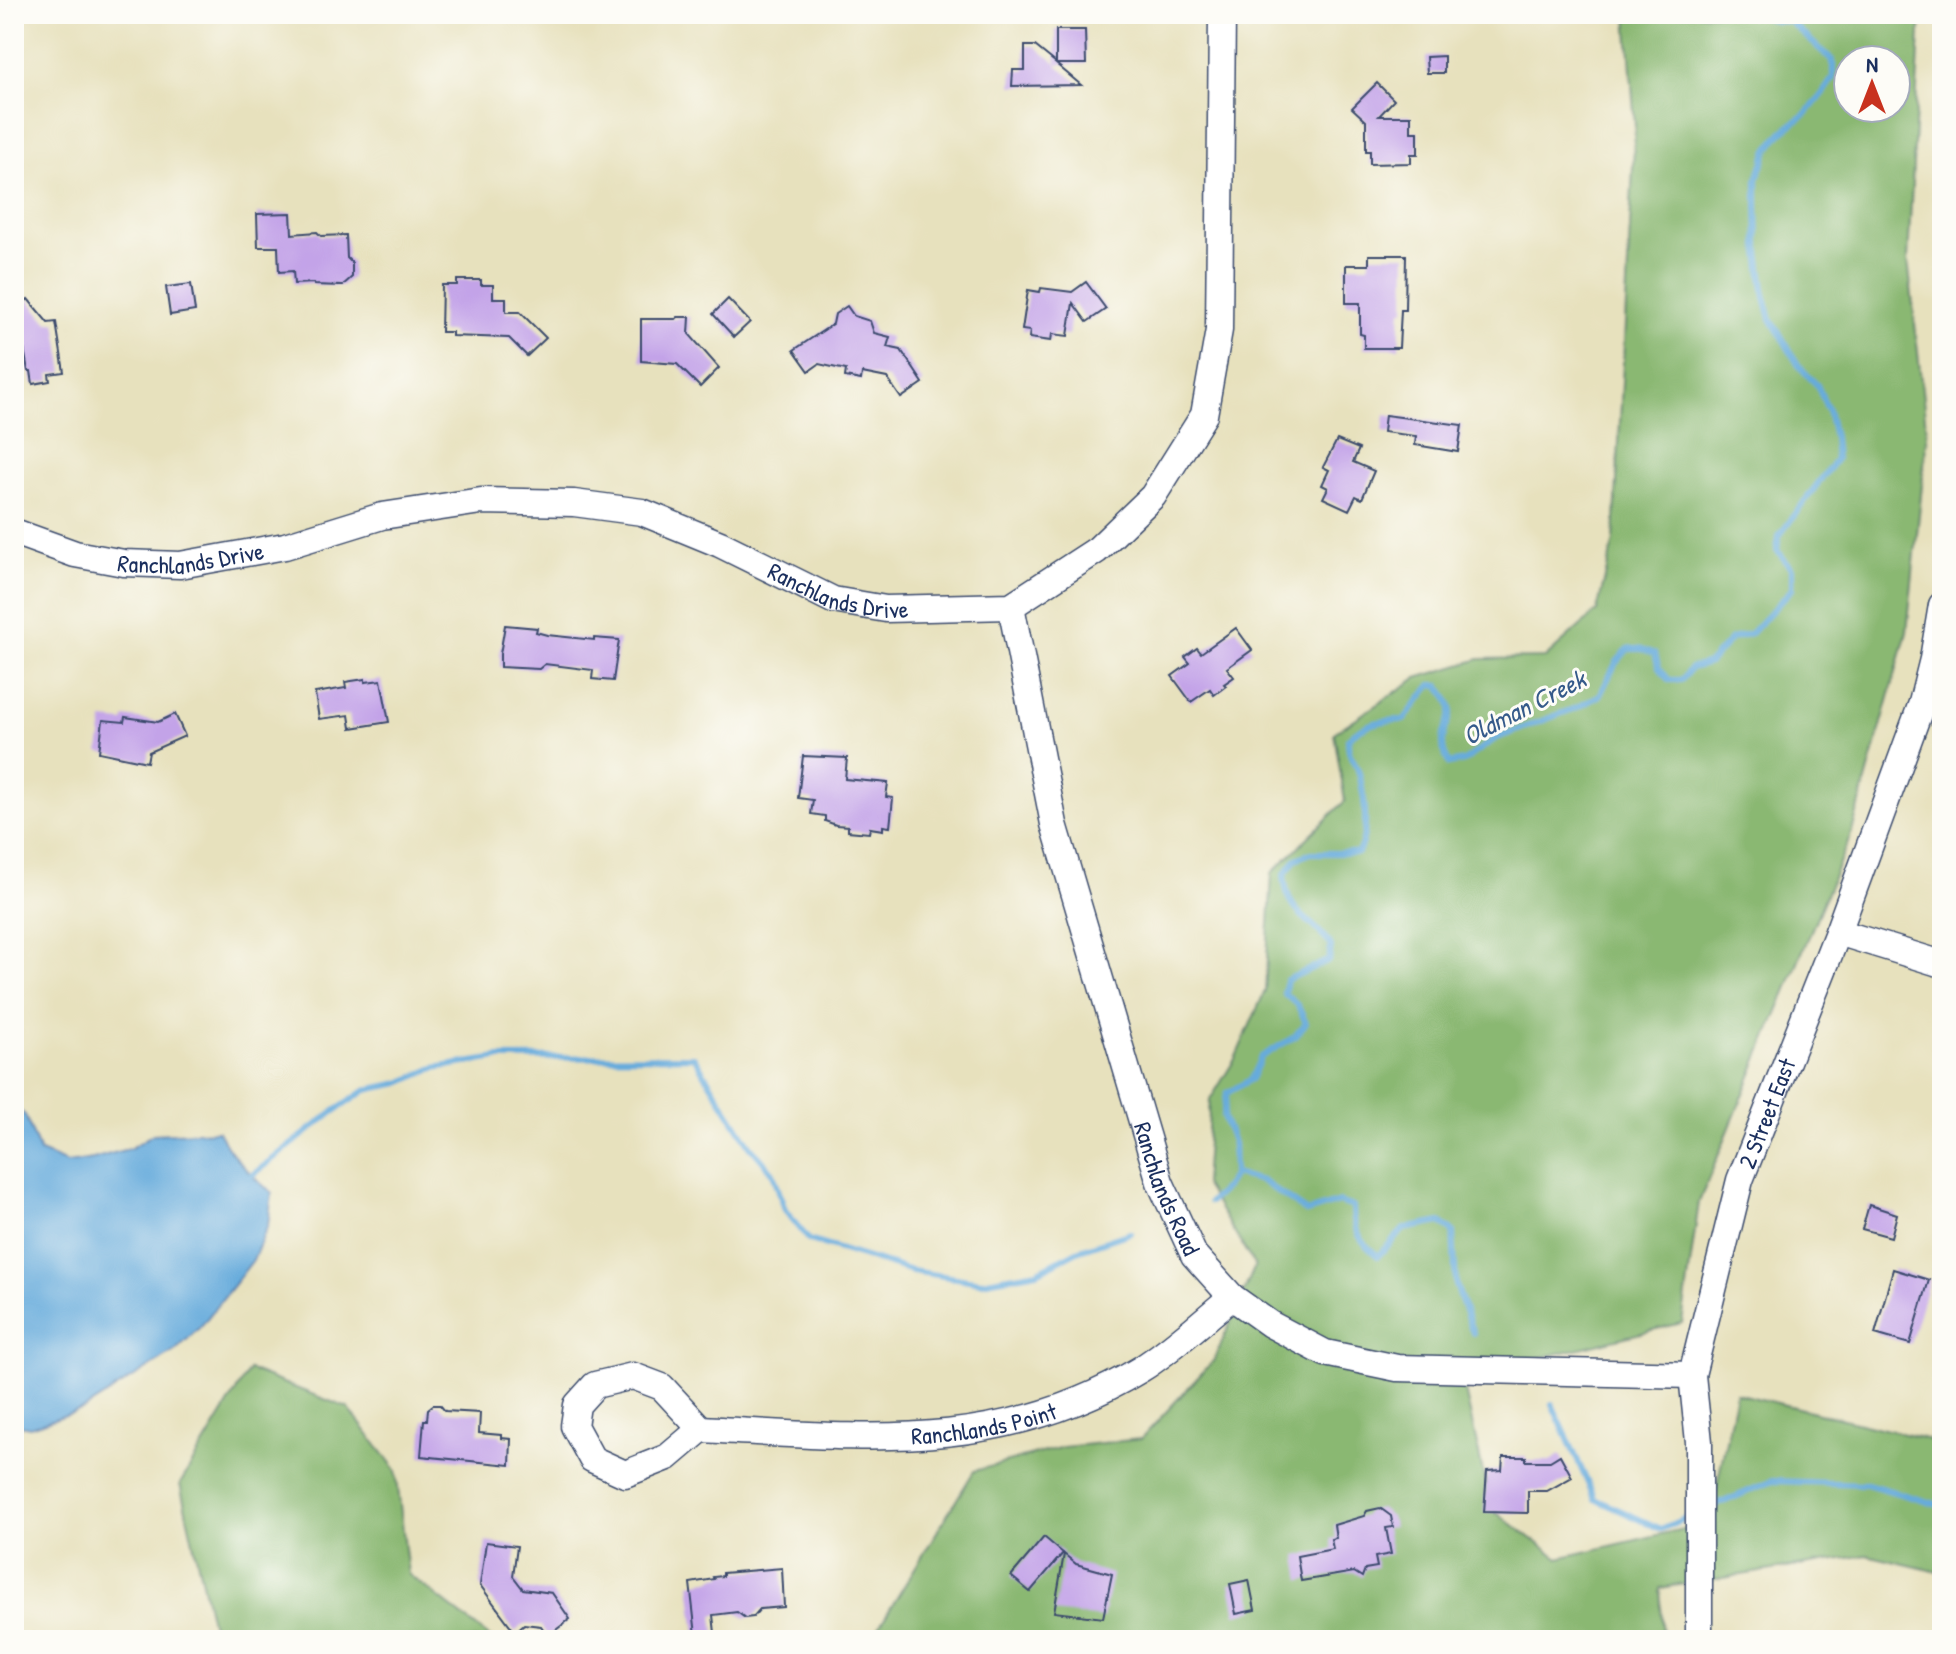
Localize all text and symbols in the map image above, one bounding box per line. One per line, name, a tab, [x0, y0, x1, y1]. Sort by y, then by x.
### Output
north arrow	[1832, 44, 1912, 124]
text: N	[1866, 49, 1878, 79]
street label: Ranchlands Drive	[115, 534, 267, 581]
street label: Ranchlands Drive	[763, 554, 909, 625]
water label: Oldman Creek	[1457, 660, 1593, 753]
street label: 2 Street East	[1730, 1053, 1803, 1173]
street label: Ranchlands Road	[1127, 1118, 1208, 1260]
street label: Ranchlands Point	[910, 1394, 1061, 1452]

